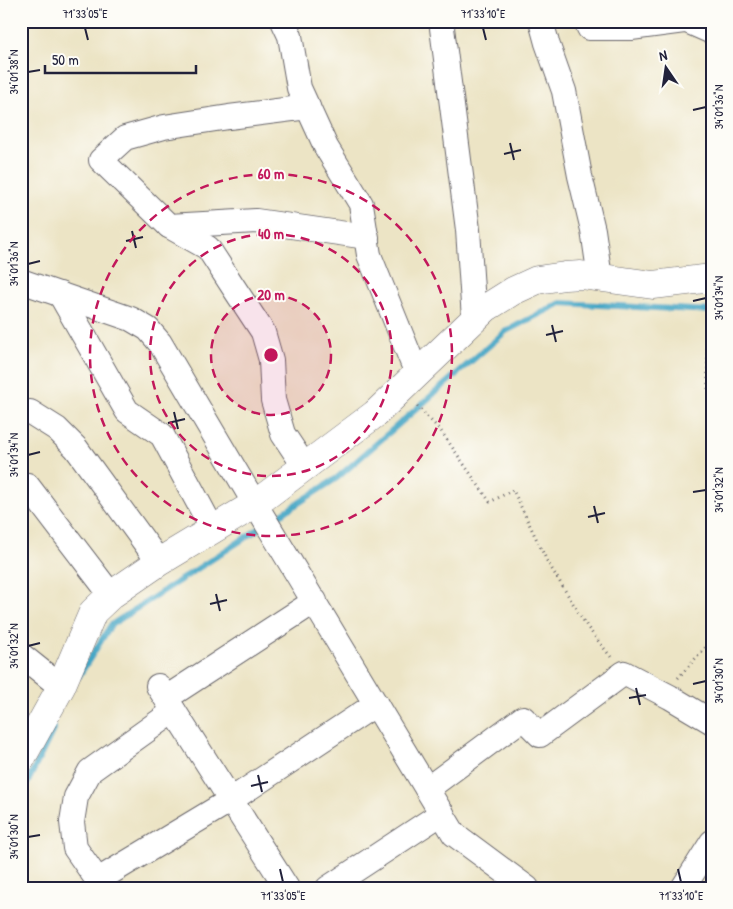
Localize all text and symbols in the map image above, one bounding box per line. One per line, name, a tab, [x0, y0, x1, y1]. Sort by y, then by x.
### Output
text: 71°33'05"E	[62, 5, 108, 22]
text: 71°33'10"E	[461, 5, 506, 22]
scale bar	[45, 42, 196, 74]
north arrow	[640, 42, 690, 92]
text: N	[657, 45, 669, 65]
text: 50 m	[52, 49, 79, 70]
text: 34°01'38"N	[5, 50, 22, 94]
text: 34°01'36"N	[710, 85, 727, 129]
text: 60 m	[258, 163, 284, 184]
text: 40 m	[258, 223, 284, 244]
text: 34°01'36"N	[5, 242, 22, 286]
text: 34°01'34"N	[710, 276, 727, 320]
text: 20 m	[257, 284, 285, 305]
centre of rings	[262, 346, 280, 364]
text: 34°01'34"N	[5, 433, 22, 477]
text: 34°01'32"N	[710, 467, 727, 513]
text: 34°01'32"N	[5, 623, 22, 669]
text: 34°01'30"N	[710, 658, 727, 704]
text: 34°01'30"N	[5, 814, 22, 860]
text: 71°33'05"E	[260, 887, 306, 904]
text: 71°33'10"E	[659, 887, 704, 904]

